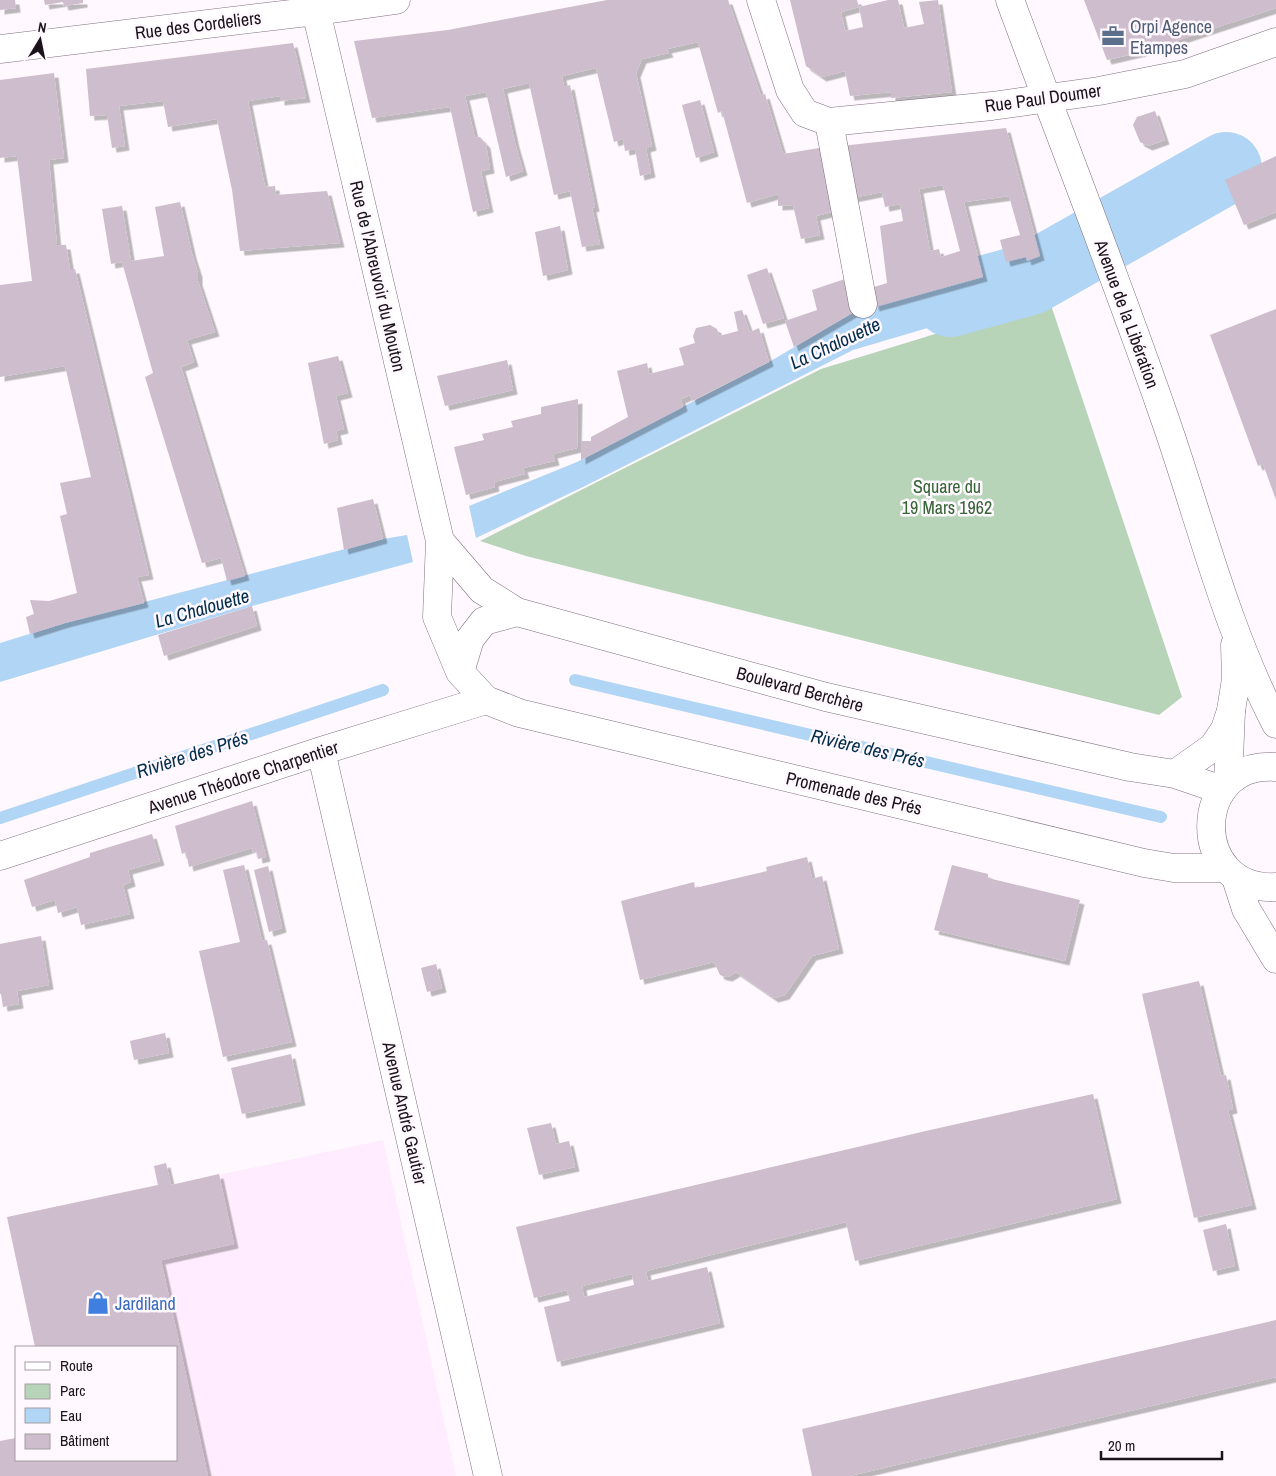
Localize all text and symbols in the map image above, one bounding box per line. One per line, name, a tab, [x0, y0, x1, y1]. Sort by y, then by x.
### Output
street label: Rue des Cordeliers	[133, 5, 263, 45]
place label: Orpi Agence Etampes	[1130, 14, 1212, 60]
north arrow	[15, 15, 65, 65]
text: N	[37, 18, 48, 37]
office icon: Orpi Agence Etampes	[1100, 23, 1126, 49]
street label: Rue Paul Doumer	[983, 77, 1103, 119]
street label: Rue de l'Abreuvoir du Mouton	[344, 178, 412, 374]
street label: Avenue de la Libération	[1088, 235, 1166, 392]
water label: La Chalouette	[786, 311, 884, 375]
park label: Square du 19 Mars 1962	[902, 474, 992, 520]
water label: La Chalouette	[152, 582, 252, 634]
street label: Boulevard Berchère	[734, 660, 866, 718]
water label: Rivière des Prés	[809, 722, 928, 774]
water label: Rivière des Prés	[133, 724, 251, 784]
street label: Avenue Théodore Charpentier	[144, 734, 342, 820]
street label: Promenade des Prés	[784, 765, 924, 821]
street label: Avenue André Gautier	[376, 1038, 434, 1187]
shop icon: Jardiland	[85, 1290, 111, 1316]
place label: Jardiland	[115, 1291, 176, 1316]
legend	[15, 1346, 178, 1461]
text: Route	[60, 1355, 93, 1376]
text: Parc	[60, 1380, 85, 1401]
text: Eau	[60, 1405, 82, 1426]
scale bar	[1101, 1428, 1222, 1460]
text: Bâtiment	[60, 1430, 110, 1451]
text: 20 m	[1108, 1435, 1135, 1456]

